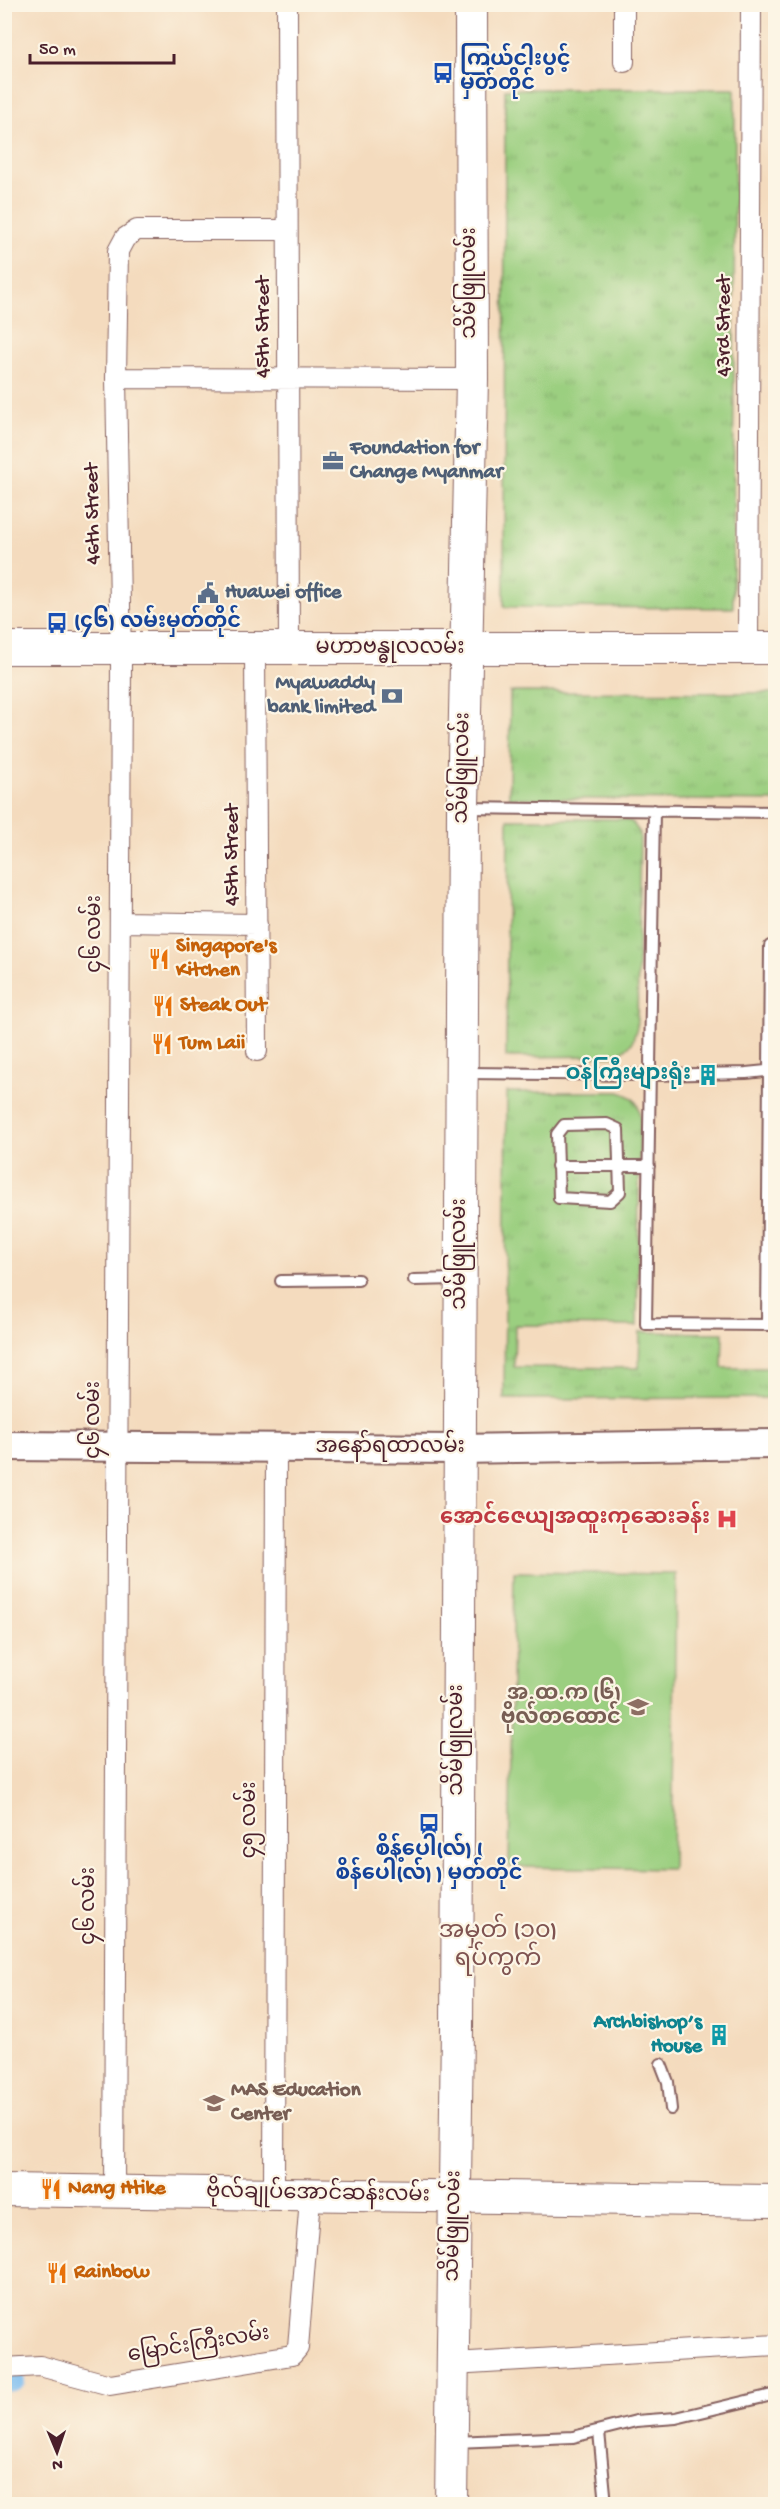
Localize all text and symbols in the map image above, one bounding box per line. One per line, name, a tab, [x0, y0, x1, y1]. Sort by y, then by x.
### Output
scale bar	[30, 27, 174, 65]
text: 50 m	[39, 40, 76, 61]
place label: ကြယ်ငါးပွင့် မှတ်တိုင်	[460, 42, 571, 99]
bus stop icon: ကြယ်ငါးပွင့် မှတ်တိုင်	[431, 61, 455, 85]
street label: သိမ်ဖြူလမ်း	[452, 227, 485, 339]
street label: 43rd Street	[713, 273, 738, 377]
street label: 45th Street	[252, 274, 277, 378]
place label: Foundation for Change Myanmar	[349, 437, 505, 486]
office icon: Foundation for Change Myanmar	[321, 449, 345, 473]
street label: 46th Street	[81, 461, 107, 565]
public building icon: Huawei office	[196, 581, 220, 605]
place label: Huawei office	[225, 581, 343, 606]
place label: (၄၆) လမ်းမှတ်တိုင်	[74, 604, 241, 637]
bus stop icon: (၄၆) လမ်းမှတ်တိုင်	[45, 611, 69, 635]
street label: မဟာဗန္ဓုလလမ်း	[315, 630, 465, 663]
place label: Myawaddy bank limited	[267, 672, 378, 721]
bank icon: Myawaddy bank limited	[380, 684, 404, 708]
street label: သိမ်ဖြူလမ်း	[444, 712, 478, 824]
street label: 45th Street	[221, 802, 246, 906]
street label: ၄၆ လမ်း	[77, 895, 110, 973]
place label: Singapore's Kitchen	[175, 935, 278, 984]
restaurant icon: Singapore's Kitchen	[147, 947, 171, 971]
restaurant icon: Steak Out	[151, 994, 175, 1018]
place label: Steak Out	[180, 994, 269, 1019]
restaurant icon: Tum Laii	[150, 1032, 174, 1056]
place label: Tum Laii	[177, 1032, 245, 1057]
place label: ဝန်ကြီးများရုံး	[566, 1056, 691, 1090]
building icon: ဝန်ကြီးများရုံး	[696, 1063, 720, 1087]
street label: သိမ်ဖြူလမ်း	[442, 1198, 475, 1310]
street label: ၄၆ လမ်း	[76, 1381, 109, 1459]
street label: အနော်ရထာလမ်း	[315, 1429, 465, 1462]
place label: အောင်ဇေယျအထူးကုဆေးခန်း	[440, 1500, 710, 1534]
hospital icon: အောင်ဇေယျအထူးကုဆေးခန်း	[715, 1507, 739, 1531]
place label: အ.ထ.က (၆) ဗိုလ်တထောင်	[501, 1677, 621, 1733]
street label: သိမ်ဖြူလမ်း	[439, 1684, 472, 1796]
school or university icon: အ.ထ.က (၆) ဗိုလ်တထောင်	[626, 1695, 650, 1719]
street label: ၄၅ လမ်း	[232, 1781, 265, 1859]
bus stop icon: စိန့်ပေါ(လ်) ( စိန်ပေါ(လ်) ) မှတ်တိုင်	[417, 1812, 441, 1836]
place label: စိန့်ပေါ(လ်) ( စိန်ပေါ(လ်) ) မှတ်တိုင်	[335, 1832, 523, 1889]
street label: ၄၆ လမ်း	[71, 1867, 104, 1945]
district label: အမှတ် (၁၀) ရပ်ကွက်	[439, 1913, 557, 1976]
place label: Archbishop’s House	[593, 2011, 703, 2060]
building icon: Archbishop’s House	[707, 2023, 731, 2047]
place label: MAS Education Center	[230, 2079, 362, 2128]
school or university icon: MAS Education Center	[202, 2091, 226, 2115]
street label: သိမ်ဖြူလမ်း	[435, 2170, 469, 2282]
street label: ဗိုလ်ချုပ်အောင်ဆန်းလမ်း	[206, 2174, 430, 2211]
restaurant icon: Nang Htike	[39, 2177, 63, 2201]
place label: Nang Htike	[68, 2177, 167, 2202]
restaurant icon: Rainbow	[45, 2261, 69, 2285]
place label: Rainbow	[73, 2261, 150, 2286]
street label: မြောင်းကြီးလမ်း	[125, 2316, 272, 2371]
north arrow	[27, 2422, 87, 2482]
text: N	[51, 2454, 63, 2473]

